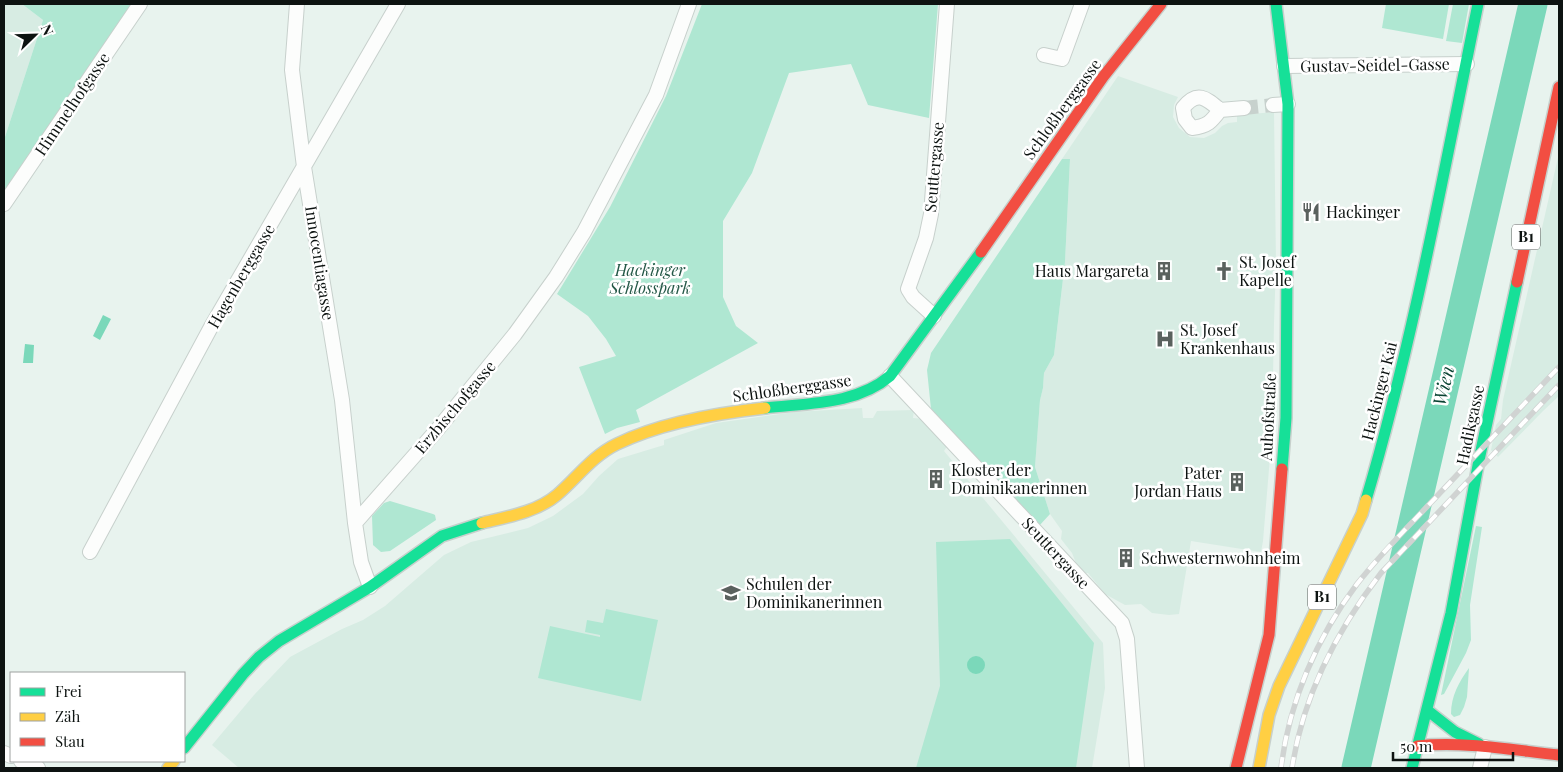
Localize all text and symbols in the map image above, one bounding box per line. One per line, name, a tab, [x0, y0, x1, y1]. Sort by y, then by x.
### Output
north arrow	[10, 10, 60, 60]
text: N	[37, 21, 58, 38]
street label: Himmelhofgasse	[29, 48, 114, 159]
street label: Gustav-Seidel-Gasse	[1300, 53, 1450, 76]
street label: Schloßberggasse	[1018, 54, 1105, 163]
street label: Seuttergasse	[919, 121, 948, 213]
restaurant icon: Hackinger	[1300, 201, 1322, 223]
place label: Hackinger	[1326, 201, 1400, 222]
street label: Innocentiagasse	[301, 204, 340, 322]
street label: Hagenberggasse	[202, 220, 279, 332]
road number: B1	[1512, 224, 1540, 250]
place label: St. Josef Kapelle	[1239, 251, 1297, 290]
park label: Hackinger Schlosspark	[608, 259, 691, 298]
place label: Haus Margareta	[1035, 260, 1149, 281]
building icon: Haus Margareta	[1153, 260, 1175, 282]
church icon: St. Josef Kapelle	[1213, 260, 1235, 282]
place label: St. Josef Krankenhaus	[1180, 319, 1275, 358]
hospital icon: St. Josef Krankenhaus	[1154, 328, 1176, 350]
street label: Hackinger Kai	[1356, 339, 1401, 442]
street label: Erzbischofgasse	[410, 356, 500, 458]
water label: Wien	[1427, 364, 1459, 408]
street label: Schloßberggasse	[731, 369, 853, 406]
street label: Auhofstraße	[1255, 373, 1280, 462]
street label: Hadikgasse	[1451, 383, 1488, 467]
place label: Kloster der Dominikanerinnen	[951, 459, 1088, 498]
place label: Pater Jordan Haus	[1133, 462, 1222, 501]
building icon: Kloster der Dominikanerinnen	[925, 468, 947, 490]
building icon: Pater Jordan Haus	[1226, 471, 1248, 493]
street label: Seuttergasse	[1018, 512, 1095, 593]
building icon: Schwesternwohnheim	[1115, 547, 1137, 569]
place label: Schwesternwohnheim	[1141, 547, 1301, 568]
place label: Schulen der Dominikanerinnen	[746, 573, 883, 612]
school or university icon: Schulen der Dominikanerinnen	[720, 582, 742, 604]
road number: B1	[1308, 584, 1336, 610]
legend	[10, 672, 185, 762]
text: Frei	[55, 681, 83, 701]
text: Zäh	[55, 706, 80, 726]
scale bar	[1393, 730, 1513, 762]
text: Stau	[55, 731, 85, 751]
text: 50 m	[1400, 736, 1433, 756]

